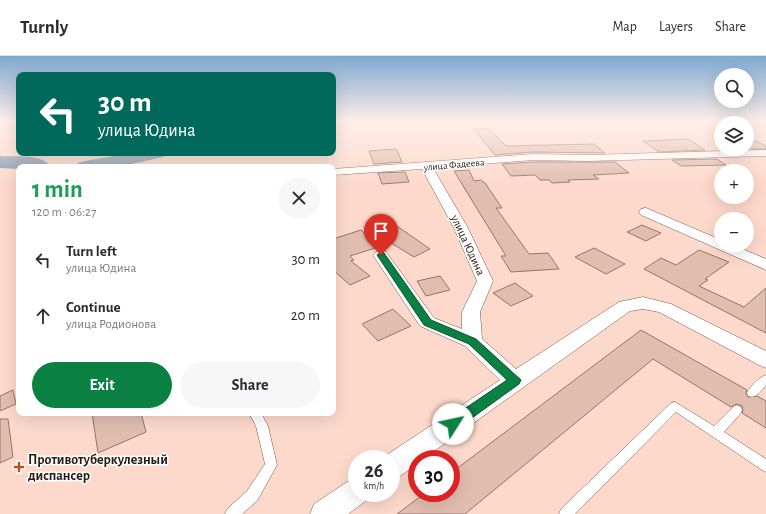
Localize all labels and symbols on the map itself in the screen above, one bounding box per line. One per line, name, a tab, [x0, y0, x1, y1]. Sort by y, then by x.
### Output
street label: улица Фадеева	[422, 157, 485, 173]
street label: улица Юдина	[447, 212, 487, 278]
pin	[364, 214, 398, 255]
position arrow	[432, 403, 474, 445]
speed limit sign: 30	[408, 450, 460, 502]
place label: Противотуберкулезный диспансер	[28, 453, 168, 483]
marker: Противотуберкулезный диспансер	[13, 461, 25, 473]

